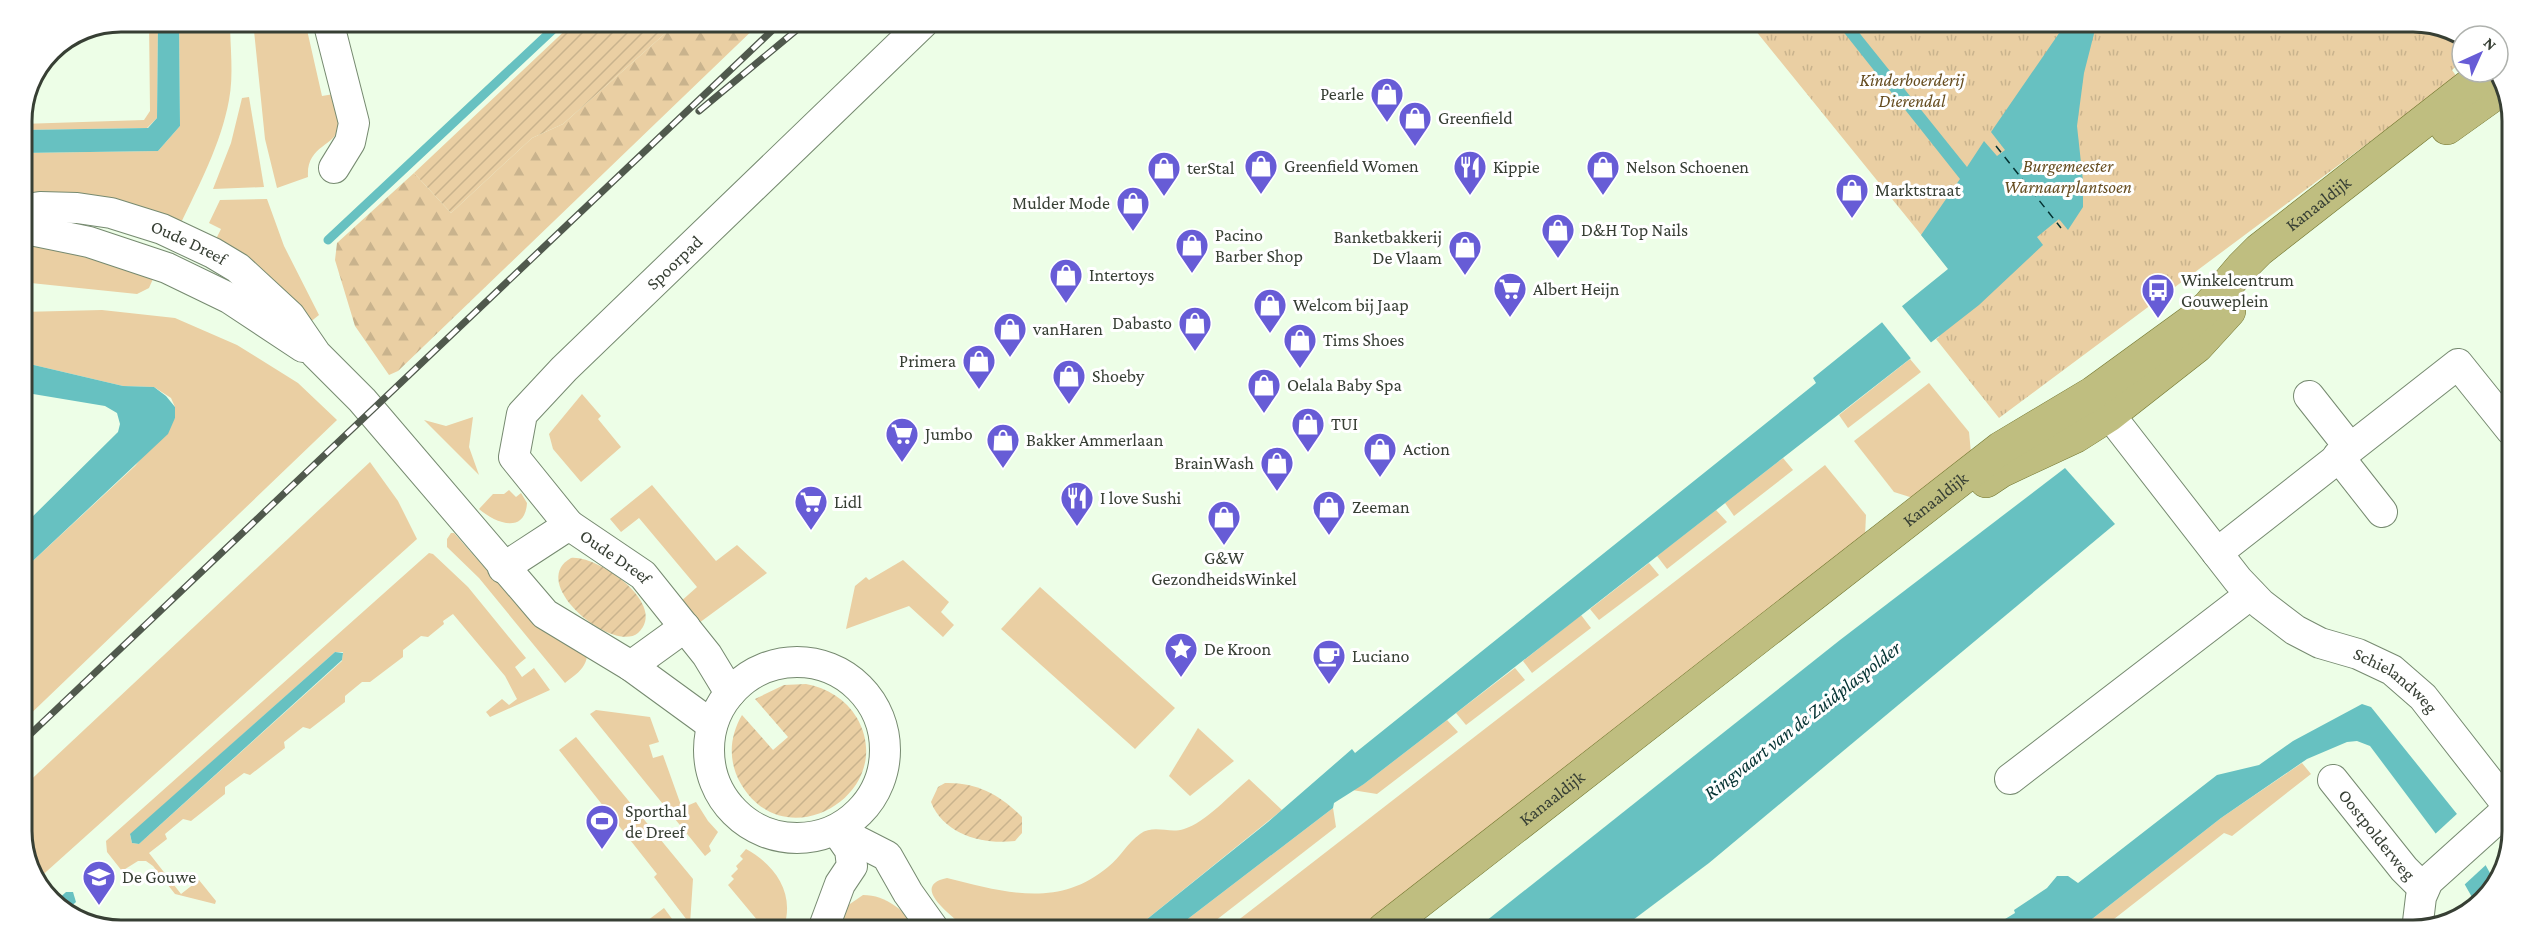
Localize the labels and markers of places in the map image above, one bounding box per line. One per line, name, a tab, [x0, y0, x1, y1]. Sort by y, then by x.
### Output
shop icon: Pearle	[1369, 76, 1405, 123]
place label: Pearle	[1320, 84, 1364, 104]
shop icon: Greenfield	[1397, 100, 1433, 147]
place label: Greenfield	[1438, 108, 1513, 128]
shop icon: Greenfield Women	[1243, 148, 1279, 195]
restaurant icon: Kippie	[1452, 149, 1488, 196]
shop icon: Nelson Schoenen	[1585, 149, 1621, 196]
shop icon: terStal	[1146, 150, 1182, 197]
place label: Greenfield Women	[1284, 156, 1419, 176]
place label: Kippie	[1493, 157, 1540, 177]
place label: Nelson Schoenen	[1626, 157, 1749, 177]
place label: terStal	[1187, 158, 1235, 178]
shop icon: Marktstraat	[1834, 172, 1870, 219]
place label: Marktstraat	[1875, 180, 1962, 200]
shop icon: Mulder Mode	[1115, 185, 1151, 232]
place label: Mulder Mode	[1012, 193, 1110, 213]
shop icon: D&H Top Nails	[1540, 212, 1576, 259]
place label: D&H Top Nails	[1581, 220, 1688, 240]
place label: Pacino Barber Shop	[1215, 225, 1303, 266]
shop icon: Pacino Barber Shop	[1174, 227, 1210, 274]
place label: Banketbakkerij De Vlaam	[1334, 227, 1443, 268]
shop icon: Banketbakkerij De Vlaam	[1447, 229, 1483, 276]
shop icon: Intertoys	[1048, 257, 1084, 304]
place label: Intertoys	[1089, 265, 1154, 285]
place label: Winkelcentrum Gouweplein	[2181, 270, 2295, 311]
supermarket icon: Albert Heijn	[1492, 271, 1528, 318]
bus stop icon: Winkelcentrum Gouweplein	[2140, 272, 2176, 319]
place label: Albert Heijn	[1533, 279, 1620, 300]
shop icon: Welcom bij Jaap	[1252, 287, 1288, 334]
place label: Welcom bij Jaap	[1293, 295, 1409, 316]
shop icon: Dabasto	[1177, 305, 1213, 352]
shop icon: vanHaren	[992, 311, 1028, 358]
place label: Dabasto	[1112, 313, 1172, 333]
place label: vanHaren	[1032, 319, 1103, 339]
shop icon: Tims Shoes	[1282, 322, 1318, 369]
place label: Tims Shoes	[1323, 330, 1404, 350]
shop icon: Primera	[961, 343, 997, 390]
place label: Primera	[899, 351, 956, 371]
shop icon: Shoeby	[1051, 358, 1087, 405]
place label: Shoeby	[1092, 366, 1145, 386]
shop icon: Oelala Baby Spa	[1246, 367, 1282, 414]
place label: Oelala Baby Spa	[1287, 375, 1402, 395]
shop icon: TUI	[1290, 406, 1326, 453]
place label: TUI	[1331, 414, 1358, 434]
supermarket icon: Jumbo	[884, 416, 920, 463]
shop icon: Bakker Ammerlaan	[985, 422, 1021, 469]
place label: Jumbo	[923, 424, 973, 444]
place label: Bakker Ammerlaan	[1026, 430, 1164, 450]
shop icon: Action	[1362, 431, 1398, 478]
place label: Action	[1403, 439, 1450, 459]
shop icon: BrainWash	[1259, 445, 1295, 492]
place label: BrainWash	[1175, 453, 1254, 473]
restaurant icon: I love Sushi	[1059, 480, 1095, 527]
supermarket icon: Lidl	[793, 484, 829, 531]
place label: I love Sushi	[1100, 488, 1182, 508]
shop icon: Zeeman	[1311, 489, 1347, 536]
place label: Lidl	[834, 492, 862, 512]
place label: Zeeman	[1352, 497, 1410, 517]
shop icon: G&W GezondheidsWinkel	[1206, 499, 1242, 546]
place label: G&W GezondheidsWinkel	[1151, 548, 1297, 589]
place icon: De Kroon	[1163, 631, 1199, 678]
cafe icon: Luciano	[1311, 638, 1347, 685]
place label: De Kroon	[1204, 639, 1271, 659]
place label: Luciano	[1352, 646, 1410, 666]
place label: Sporthal de Dreef	[625, 801, 687, 842]
sports icon: Sporthal de Dreef	[584, 803, 620, 850]
school or university icon: De Gouwe	[81, 859, 117, 906]
place label: De Gouwe	[122, 867, 196, 887]

